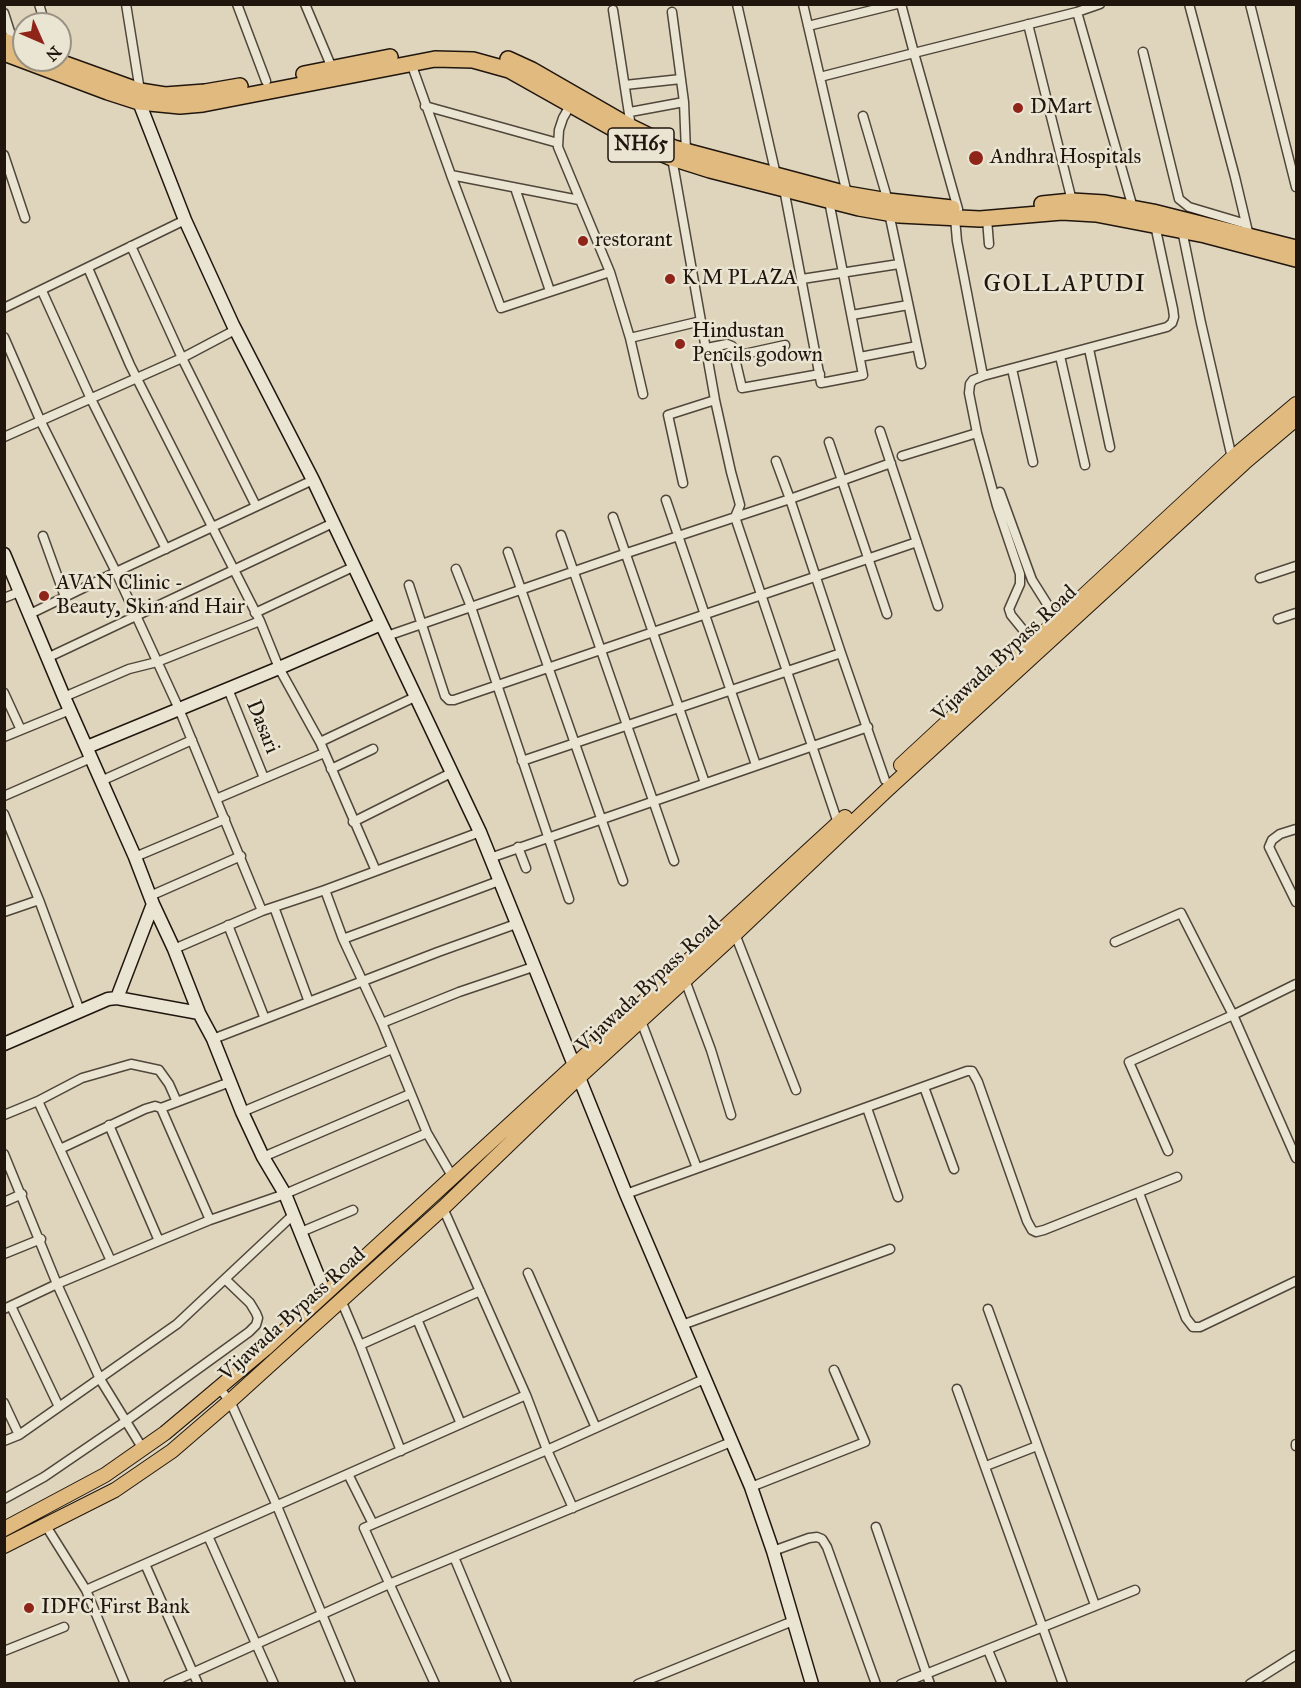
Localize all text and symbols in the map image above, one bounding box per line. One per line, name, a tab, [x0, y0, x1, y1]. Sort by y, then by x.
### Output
north arrow	[12, 12, 72, 72]
text: N	[42, 42, 65, 65]
place label: DMart	[1030, 95, 1092, 121]
marker: DMart	[1011, 101, 1025, 115]
road number: NH65	[608, 128, 674, 162]
place label: Andhra Hospitals	[990, 145, 1141, 171]
marker: Andhra Hospitals	[967, 149, 985, 167]
place label: restorant	[595, 228, 673, 254]
marker: restorant	[576, 234, 590, 248]
place label: K M PLAZA	[682, 266, 797, 292]
district label: GOLLAPUDI	[984, 271, 1146, 299]
marker: K M PLAZA	[663, 272, 677, 286]
place label: Hindustan Pencils godown	[692, 319, 823, 369]
marker: Hindustan Pencils godown	[673, 337, 687, 351]
place label: AVAN Clinic - Beauty, Skin and Hair	[56, 571, 245, 621]
street label: Vijawada Bypass Road	[928, 581, 1082, 727]
marker: AVAN Clinic - Beauty, Skin and Hair	[37, 589, 51, 603]
street label: Dasari	[240, 696, 284, 758]
street label: Vijawada Bypass Road	[572, 912, 726, 1058]
street label: Vijawada Bypass Road	[215, 1243, 371, 1387]
place label: IDFC First Bank	[41, 1595, 190, 1621]
marker: IDFC First Bank	[22, 1601, 36, 1615]

